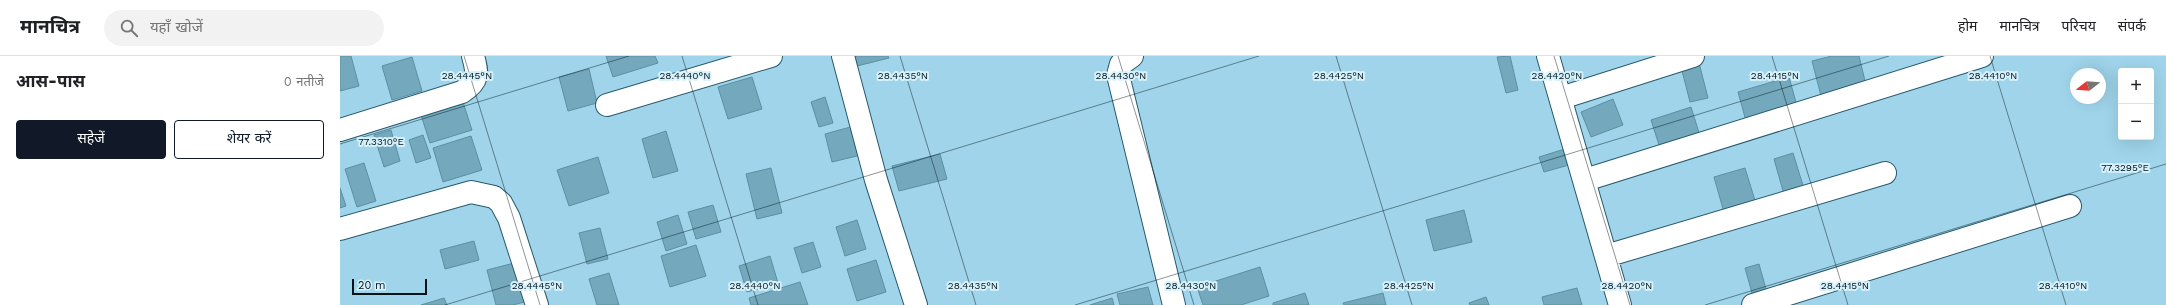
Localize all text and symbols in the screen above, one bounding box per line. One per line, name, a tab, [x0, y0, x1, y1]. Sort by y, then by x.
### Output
search box	[104, 10, 384, 46]
text: मानचित्र	[20, 15, 80, 38]
icon: search	[118, 17, 140, 39]
text: यहाँ खोजें	[150, 18, 203, 36]
text: होम	[1958, 18, 1977, 34]
text: मानचित्र	[1999, 18, 2040, 34]
text: परिचय	[2062, 18, 2096, 34]
text: संपर्क	[2118, 18, 2146, 34]
north arrow	[2070, 68, 2106, 104]
map controls	[2118, 68, 2154, 140]
button: +	[2118, 68, 2154, 104]
text: 28.4445°N	[442, 70, 492, 81]
text: 28.4440°N	[659, 70, 711, 81]
text: 28.4435°N	[878, 70, 928, 81]
text: 28.4430°N	[1096, 70, 1146, 81]
text: 28.4425°N	[1314, 70, 1364, 81]
text: 28.4420°N	[1532, 70, 1582, 81]
text: 28.4415°N	[1751, 70, 1799, 81]
text: 28.4410°N	[1969, 70, 2017, 81]
text: आस-पास	[16, 71, 85, 91]
text: 0 नतीजे	[284, 74, 324, 89]
button: −	[2118, 104, 2154, 140]
button: सहेजें	[16, 120, 166, 159]
button: शेयर करें	[174, 120, 324, 159]
text: 77.3310°E	[358, 136, 404, 147]
text: 77.3295°E	[2101, 162, 2149, 173]
scale bar	[352, 277, 427, 296]
text: 20 m	[358, 279, 386, 292]
text: 28.4445°N	[512, 280, 562, 291]
text: 28.4440°N	[729, 280, 781, 291]
text: 28.4435°N	[948, 280, 998, 291]
text: 28.4430°N	[1166, 280, 1216, 291]
text: 28.4425°N	[1384, 280, 1434, 291]
text: 28.4420°N	[1602, 280, 1652, 291]
text: 28.4415°N	[1821, 280, 1869, 291]
text: 28.4410°N	[2039, 280, 2087, 291]

